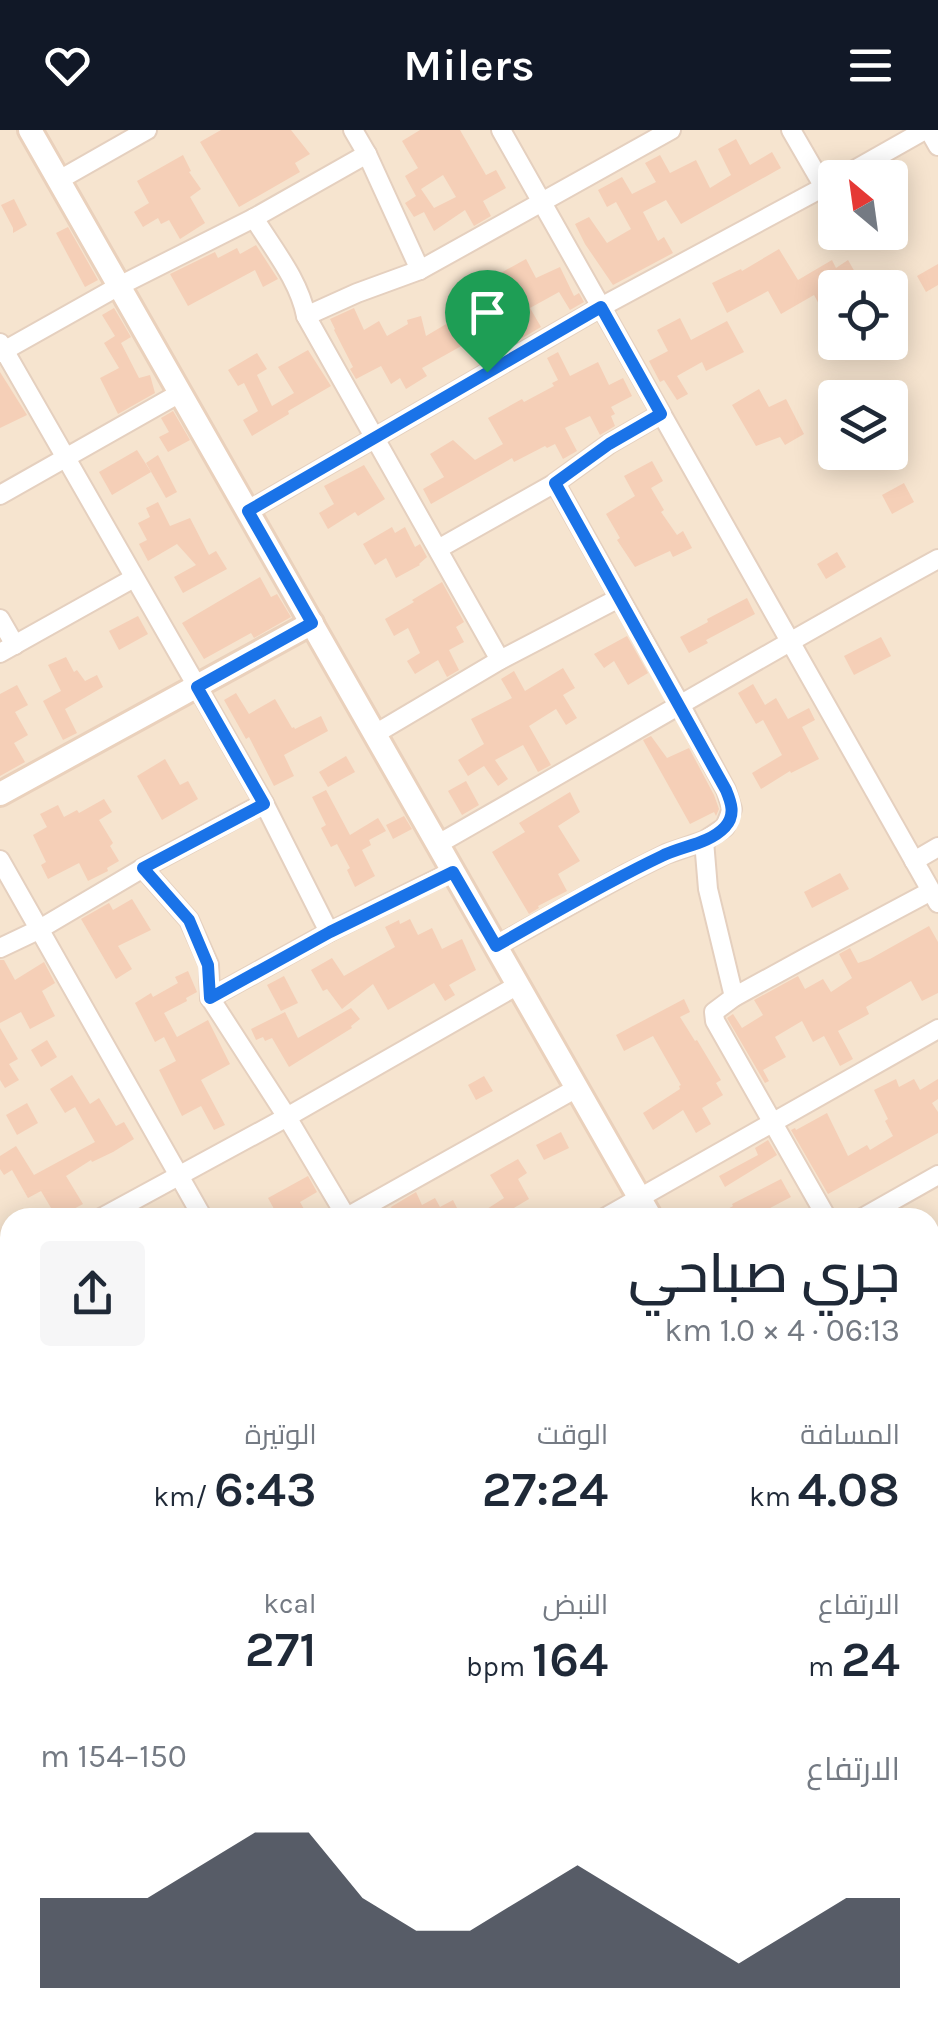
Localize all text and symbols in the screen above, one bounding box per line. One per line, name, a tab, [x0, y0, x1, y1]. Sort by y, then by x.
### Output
icon: heart	[40, 38, 95, 93]
icon: menu	[843, 38, 898, 93]
text: Milers	[403, 39, 535, 91]
north arrow	[818, 160, 908, 250]
map controls	[818, 160, 908, 470]
pin	[445, 270, 530, 373]
button: locate	[818, 270, 908, 360]
icon: arrive	[460, 285, 515, 340]
button: layers	[818, 380, 908, 470]
button: share	[40, 1241, 145, 1346]
text: جري صباحي	[628, 1242, 900, 1306]
text: 06:13 · 4 × 1.0 km	[664, 1312, 900, 1349]
text: الوتيرة	[245, 1418, 317, 1451]
text: الوقت	[537, 1418, 608, 1451]
text: المسافة	[800, 1418, 900, 1451]
text: 6:43	[214, 1460, 317, 1519]
text: 27:24	[482, 1460, 608, 1519]
text: 4.08	[798, 1460, 900, 1519]
text: /km	[153, 1480, 214, 1513]
text: km	[749, 1480, 798, 1513]
text: kcal	[263, 1587, 317, 1620]
text: النبض	[542, 1588, 608, 1621]
text: الارتفاع	[818, 1588, 900, 1621]
text: 271	[245, 1620, 317, 1679]
text: 164	[532, 1630, 608, 1689]
text: 24	[841, 1630, 900, 1689]
text: bpm	[466, 1650, 532, 1683]
text: m	[808, 1650, 841, 1683]
text: 150–154 m	[40, 1738, 187, 1775]
text: الارتفاع	[806, 1751, 900, 1788]

